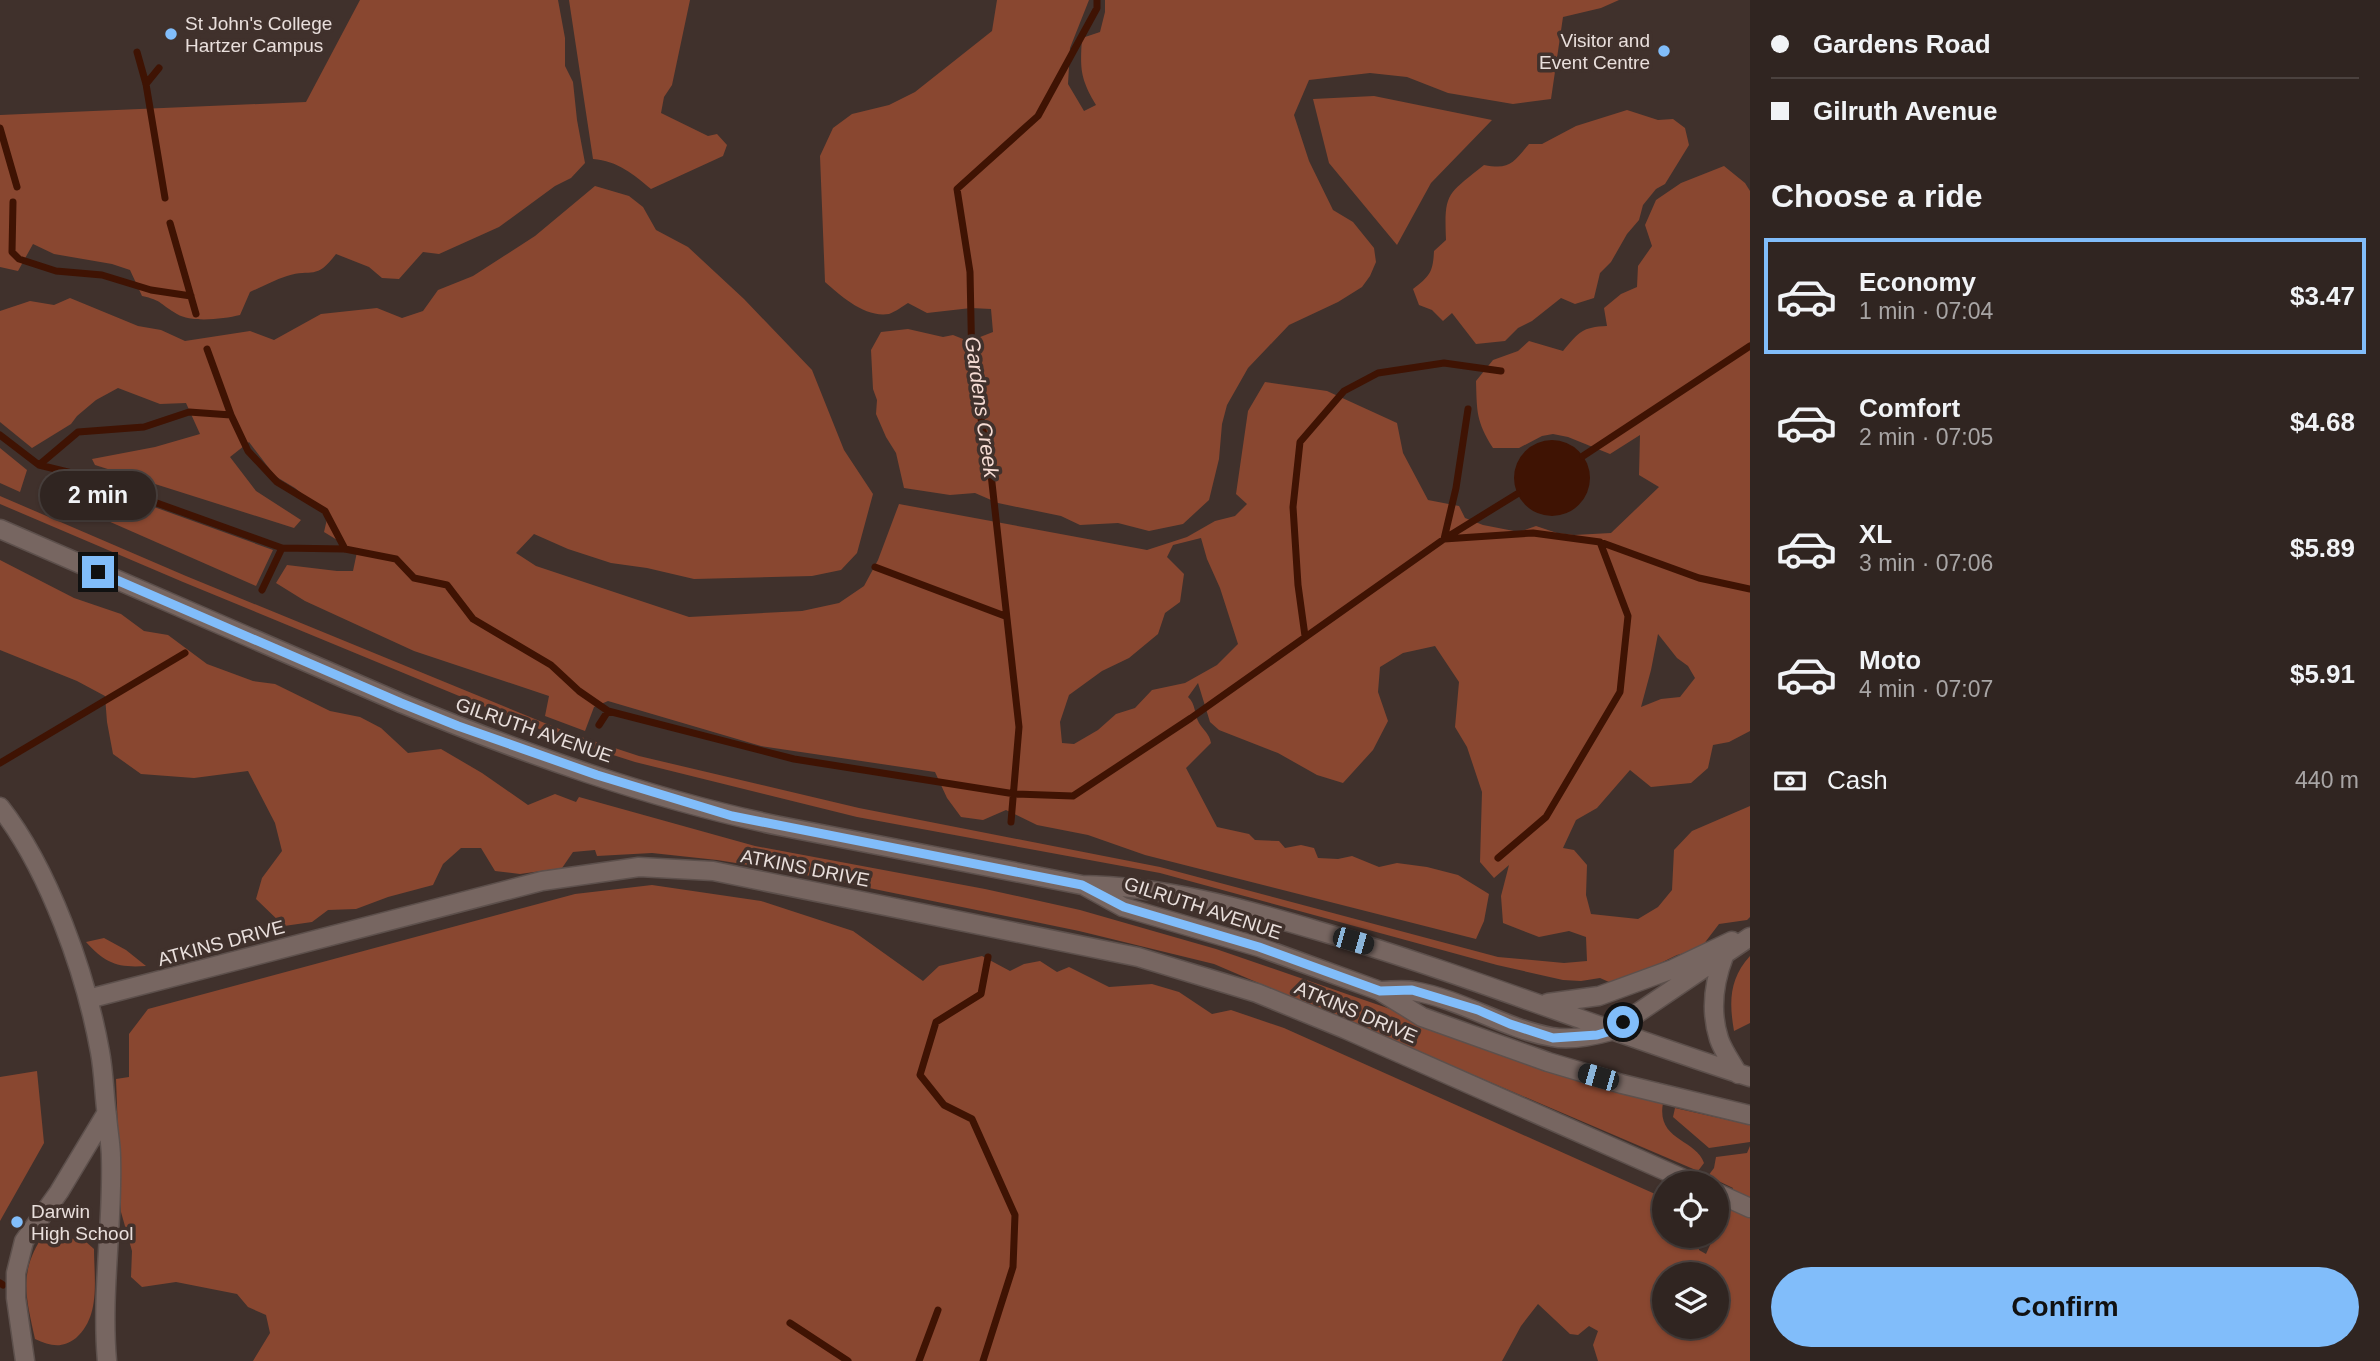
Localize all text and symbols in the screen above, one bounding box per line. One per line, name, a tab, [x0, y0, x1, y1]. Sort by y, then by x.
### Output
place label: St John's College Hartzer Campus	[185, 13, 332, 56]
marker: St John's College Hartzer Campus	[163, 26, 179, 42]
text: Gardens Road	[1813, 29, 1991, 59]
place label: Visitor and Event Centre	[1539, 30, 1650, 73]
marker: Visitor and Event Centre	[1656, 43, 1672, 59]
text: Gilruth Avenue	[1813, 96, 1997, 126]
text: Choose a ride	[1771, 178, 1983, 214]
icon: car	[1775, 265, 1838, 328]
text: Economy	[1859, 267, 1976, 297]
text: $3.47	[2290, 281, 2355, 311]
text: 1 min · 07:04	[1859, 298, 1993, 324]
water label: Gardens Creek	[961, 335, 1004, 481]
icon: car	[1775, 391, 1838, 454]
text: Comfort	[1859, 393, 1960, 423]
text: $4.68	[2290, 407, 2355, 437]
text: 2 min · 07:05	[1859, 424, 1993, 450]
callout: 2 min	[40, 470, 156, 520]
text: 2 min	[68, 482, 128, 508]
icon: car	[1775, 517, 1838, 580]
text: XL	[1859, 519, 1892, 549]
text: $5.89	[2290, 533, 2355, 563]
text: 3 min · 07:06	[1859, 550, 1993, 576]
route end	[82, 556, 114, 588]
icon: car	[1775, 643, 1838, 706]
text: Moto	[1859, 645, 1921, 675]
text: $5.91	[2290, 659, 2355, 689]
text: 4 min · 07:07	[1859, 676, 1993, 702]
street label: GILRUTH AVENUE	[453, 693, 615, 767]
icon: cash	[1771, 762, 1809, 800]
text: Cash	[1827, 765, 1888, 795]
text: 440 m	[2295, 767, 2359, 793]
street label: ATKINS DRIVE	[739, 845, 871, 891]
street label: GILRUTH AVENUE	[1122, 873, 1284, 943]
street label: ATKINS DRIVE	[155, 916, 287, 970]
car	[1330, 925, 1377, 957]
street label: ATKINS DRIVE	[1292, 977, 1420, 1047]
route start	[1607, 1006, 1639, 1038]
car	[1575, 1061, 1622, 1093]
map controls	[1652, 1171, 1729, 1339]
button: locate	[1652, 1171, 1729, 1248]
place label: Darwin High School	[31, 1201, 133, 1244]
marker: Darwin High School	[9, 1214, 25, 1230]
button: layers	[1652, 1262, 1729, 1339]
button: Confirm	[1771, 1267, 2359, 1347]

